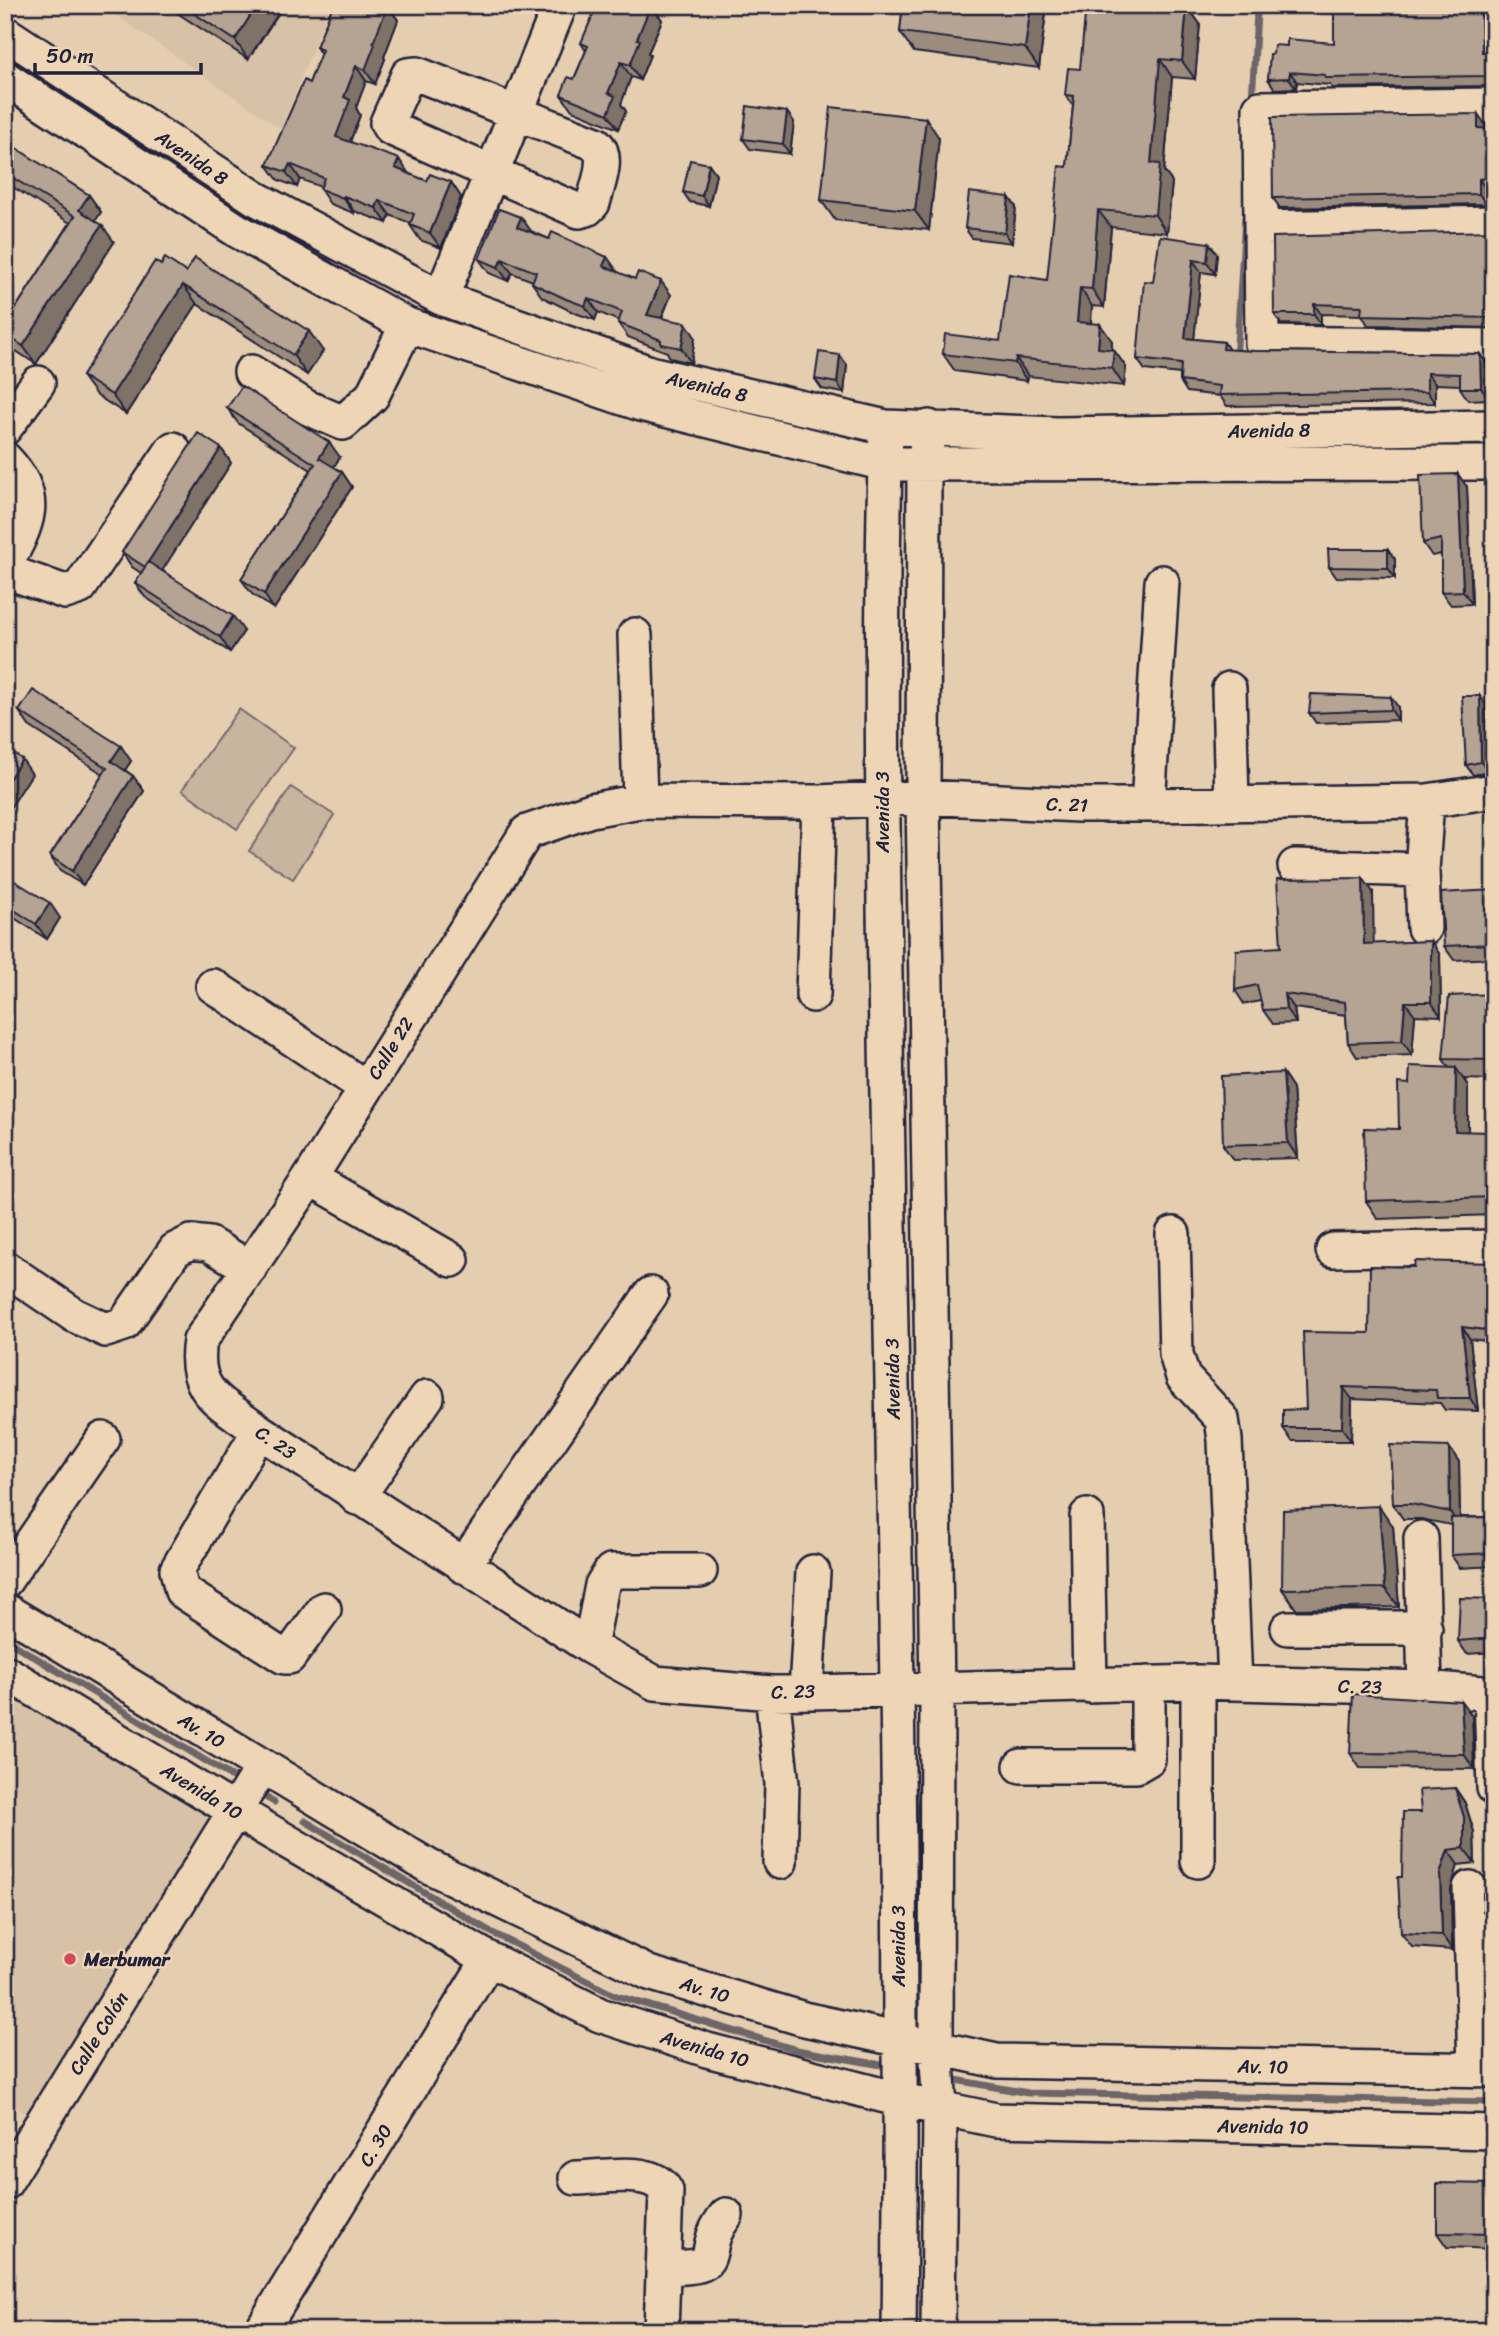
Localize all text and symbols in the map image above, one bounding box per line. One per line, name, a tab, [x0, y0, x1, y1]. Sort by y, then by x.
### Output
scale bar	[35, 32, 201, 76]
text: 50 m	[46, 37, 94, 75]
street label: Avenida 8	[147, 120, 236, 194]
street label: Avenida 8	[662, 361, 751, 412]
street label: Avenida 8	[1226, 413, 1311, 448]
street label: Avenida 3	[866, 771, 899, 854]
street label: C. 21	[1046, 787, 1088, 822]
street label: Calle 22	[358, 1010, 423, 1086]
street label: Avenida 3	[875, 1337, 910, 1421]
street label: C. 23	[248, 1416, 304, 1469]
street label: C. 23	[1337, 1669, 1383, 1704]
street label: C. 23	[771, 1675, 816, 1708]
street label: Av. 10	[171, 1703, 232, 1758]
street label: Avenida 10	[153, 1753, 249, 1829]
street label: Avenida 3	[882, 1905, 915, 1988]
place label: Merbumar	[83, 1943, 172, 1976]
marker: Merbumar	[62, 1951, 78, 1967]
street label: Av. 10	[675, 1966, 734, 2013]
street label: Calle Colón	[60, 1985, 137, 2082]
street label: Avenida 10	[656, 2020, 753, 2077]
street label: Av. 10	[1236, 2050, 1289, 2083]
street label: Avenida 10	[1216, 2109, 1309, 2144]
street label: C. 30	[350, 2117, 401, 2173]

